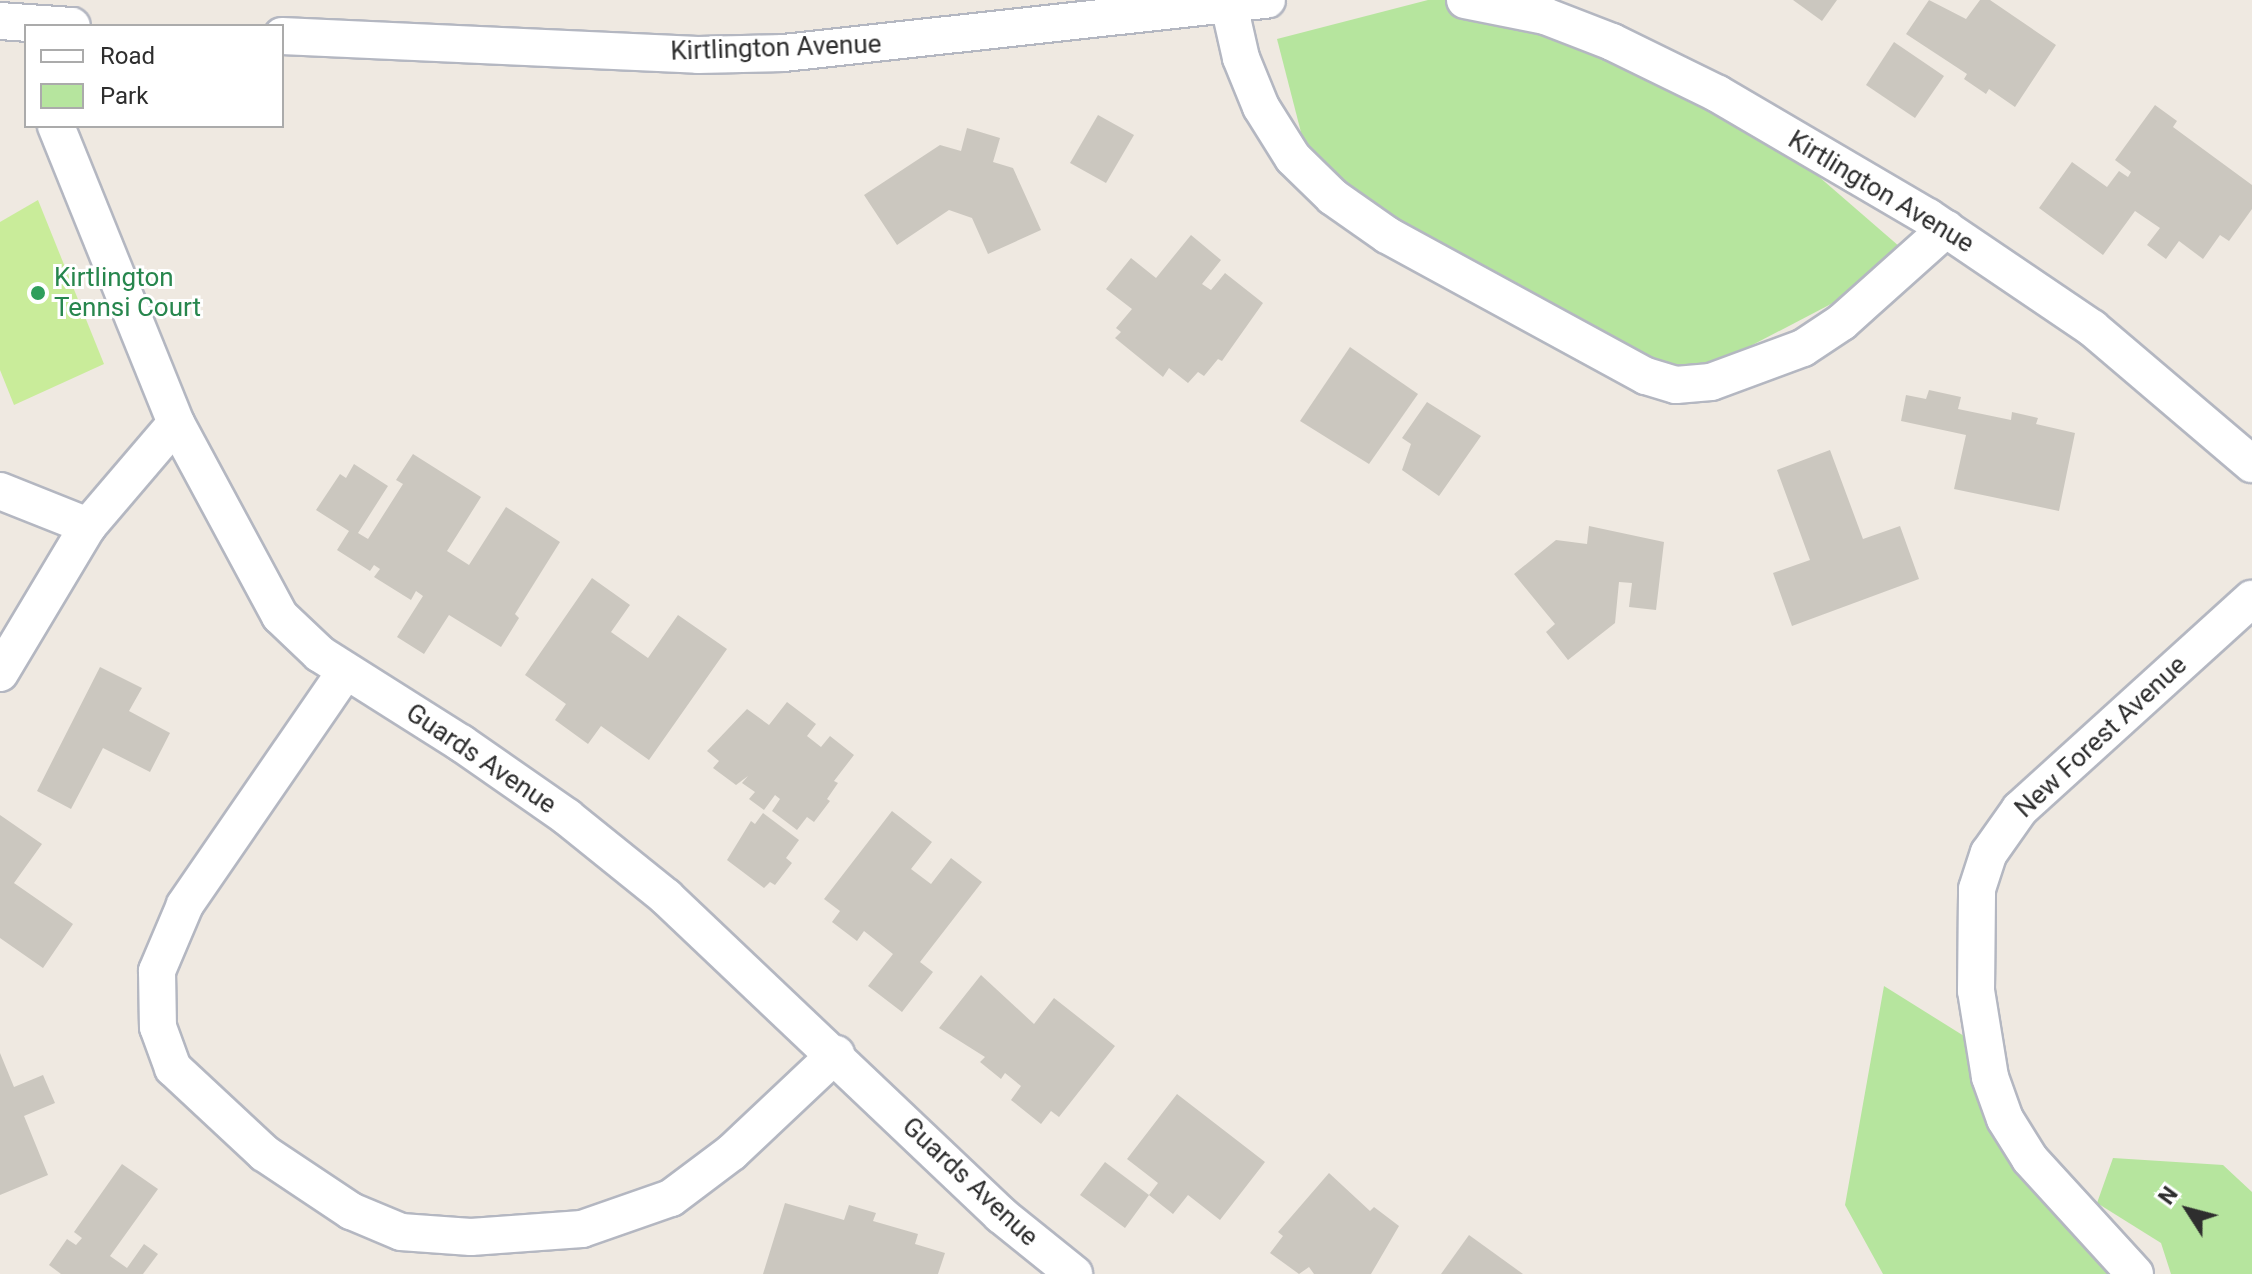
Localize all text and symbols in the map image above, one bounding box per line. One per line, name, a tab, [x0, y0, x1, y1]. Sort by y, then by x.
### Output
legend	[24, 24, 284, 128]
street label: Kirtlington Avenue	[670, 29, 882, 67]
text: Road	[100, 42, 155, 70]
text: Park	[100, 82, 148, 110]
street label: Kirtlington Avenue	[1782, 124, 1980, 260]
place label: Kirtlington Tennsi Court	[54, 262, 201, 324]
marker: Kirtlington Tennsi Court	[29, 284, 47, 302]
street label: New Forest Avenue	[2009, 650, 2193, 824]
street label: Guards Avenue	[400, 697, 562, 821]
street label: Guards Avenue	[896, 1111, 1044, 1253]
north arrow	[2148, 1170, 2228, 1250]
text: N	[2154, 1182, 2183, 1209]

